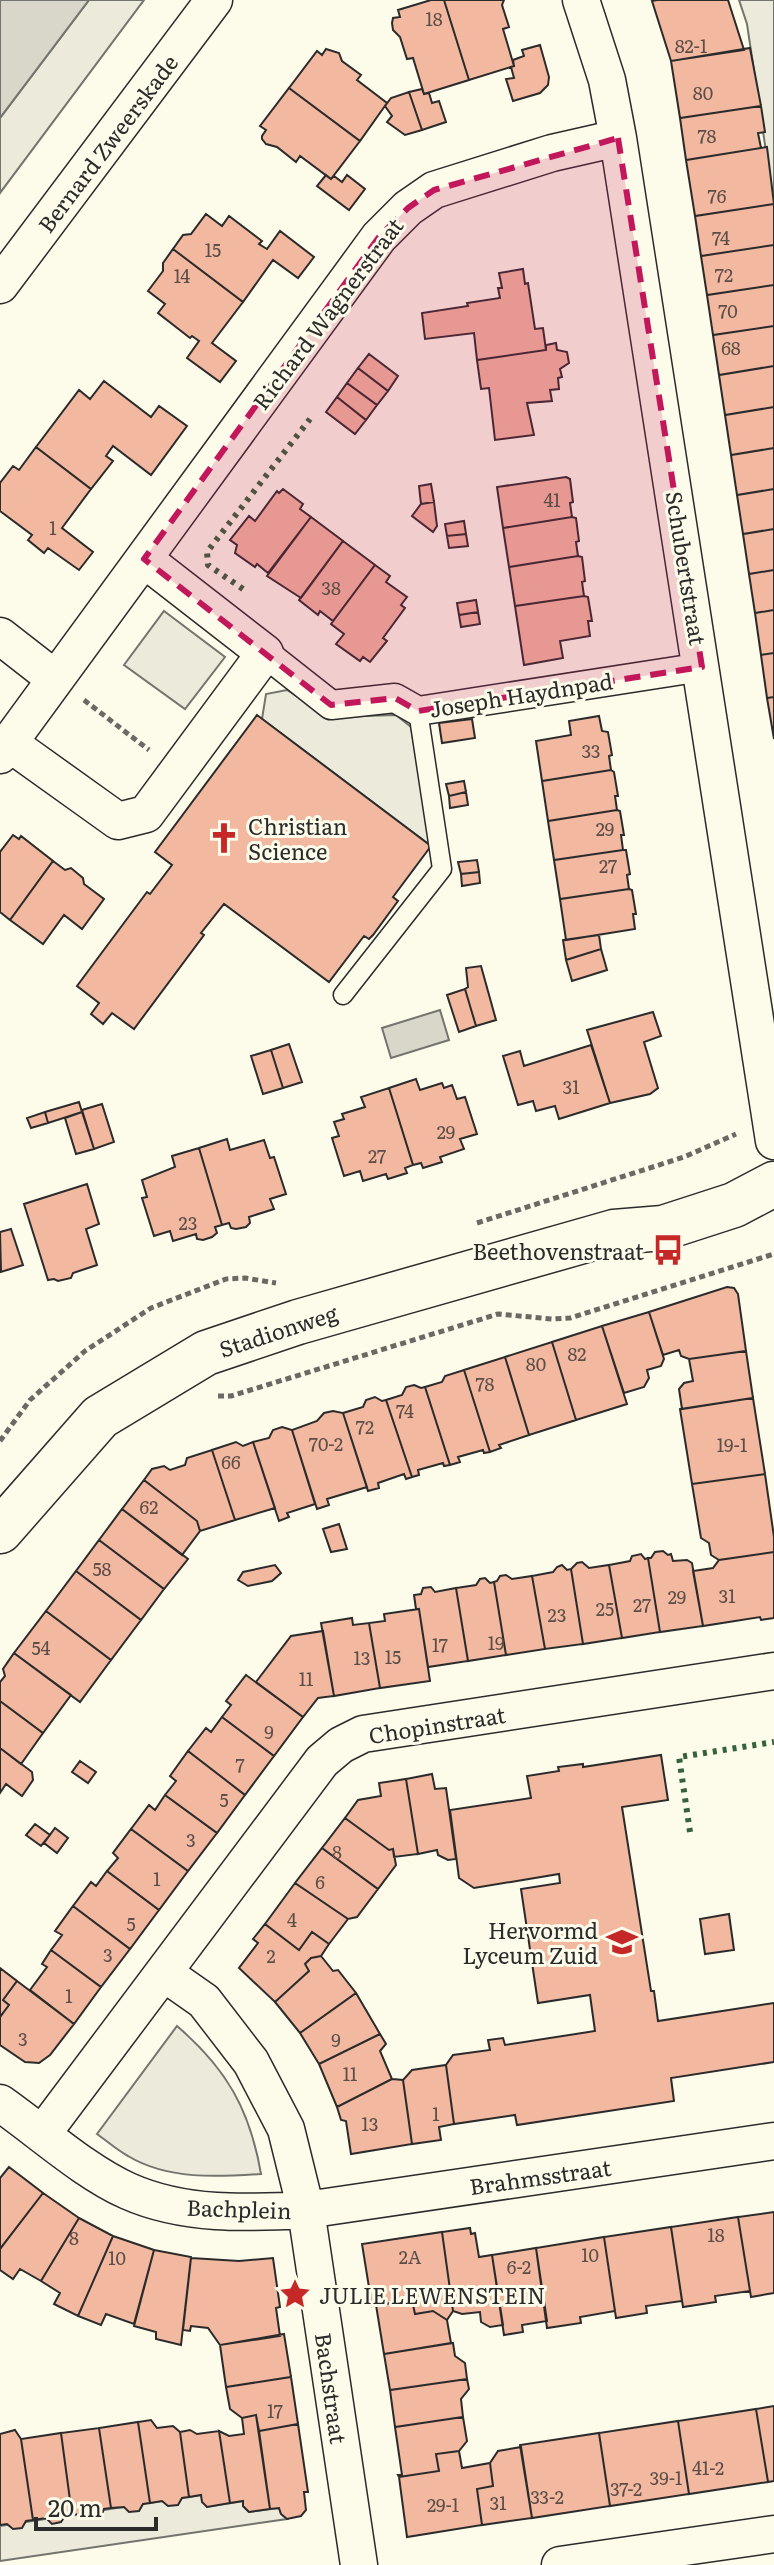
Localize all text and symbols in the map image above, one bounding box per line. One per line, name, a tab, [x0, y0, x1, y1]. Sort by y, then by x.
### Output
house number: 18	[425, 5, 443, 32]
house number: 82-1	[675, 32, 707, 59]
street label: Bernard Zweerskade	[29, 47, 185, 239]
house number: 80	[693, 79, 713, 106]
house number: 78	[697, 122, 717, 149]
house number: 76	[708, 182, 727, 209]
street label: Richard Wagnerstraat	[244, 210, 410, 416]
house number: 74	[712, 224, 730, 251]
house number: 15	[205, 236, 221, 263]
house number: 72	[715, 261, 733, 288]
house number: 14	[174, 262, 190, 289]
house number: 70	[718, 297, 738, 324]
house number: 68	[721, 334, 741, 361]
house number: 41	[543, 486, 561, 513]
street label: Schubertstraat	[659, 489, 715, 647]
house number: 1	[49, 514, 57, 541]
house number: 38	[321, 574, 341, 601]
street label: Joseph Haydnpad	[427, 663, 615, 725]
house number: 33	[582, 737, 600, 764]
place label: Christian Science	[248, 809, 347, 867]
house number: 29	[596, 815, 614, 842]
church icon: Christian Science	[207, 821, 241, 855]
house number: 27	[599, 852, 617, 879]
house number: 31	[562, 1073, 580, 1100]
house number: 29	[437, 1118, 455, 1145]
house number: 27	[368, 1142, 386, 1169]
house number: 23	[179, 1209, 197, 1236]
bus stop icon: Beethovenstraat	[651, 1233, 685, 1267]
place label: Beethovenstraat	[473, 1234, 644, 1267]
street label: Stadionweg	[214, 1295, 342, 1365]
house number: 82	[568, 1340, 586, 1367]
house number: 80	[526, 1350, 546, 1377]
house number: 78	[475, 1370, 495, 1397]
house number: 74	[396, 1397, 414, 1424]
house number: 72	[356, 1413, 374, 1440]
house number: 70-2	[309, 1430, 343, 1457]
house number: 19-1	[717, 1431, 747, 1458]
house number: 66	[221, 1448, 241, 1475]
house number: 62	[140, 1493, 158, 1520]
house number: 58	[92, 1555, 112, 1582]
house number: 31	[718, 1582, 736, 1609]
house number: 29	[668, 1583, 686, 1610]
house number: 27	[633, 1591, 651, 1618]
house number: 25	[596, 1595, 614, 1622]
house number: 23	[548, 1601, 566, 1628]
house number: 19	[488, 1629, 504, 1656]
house number: 17	[432, 1631, 448, 1658]
house number: 54	[31, 1634, 51, 1661]
house number: 15	[385, 1643, 401, 1670]
house number: 13	[353, 1644, 371, 1671]
house number: 11	[299, 1665, 313, 1692]
street label: Chopinstraat	[366, 1697, 508, 1751]
house number: 9	[264, 1718, 274, 1745]
house number: 7	[235, 1751, 245, 1778]
house number: 5	[219, 1786, 229, 1813]
house number: 3	[186, 1826, 196, 1853]
house number: 8	[332, 1838, 342, 1865]
house number: 1	[153, 1865, 161, 1892]
house number: 6	[315, 1868, 325, 1895]
house number: 4	[287, 1906, 297, 1933]
house number: 5	[126, 1910, 136, 1937]
place label: Hervormd Lyceum Zuid	[462, 1913, 598, 1971]
school or university icon: Hervormd Lyceum Zuid	[605, 1925, 639, 1959]
house number: 3	[103, 1941, 113, 1968]
house number: 2	[266, 1942, 276, 1969]
house number: 1	[65, 1982, 73, 2009]
house number: 3	[18, 2025, 28, 2052]
house number: 9	[331, 2026, 341, 2053]
house number: 11	[343, 2060, 357, 2087]
house number: 1	[432, 2100, 440, 2127]
house number: 13	[361, 2110, 379, 2137]
street label: Brahmsstraat	[467, 2150, 613, 2202]
street label: Bachplein	[186, 2190, 292, 2226]
house number: 18	[707, 2221, 725, 2248]
house number: 8	[69, 2224, 79, 2251]
house number: 10	[581, 2241, 599, 2268]
house number: 2A	[399, 2243, 421, 2270]
house number: 10	[108, 2244, 126, 2271]
house number: 6-2	[507, 2253, 531, 2280]
place icon: JULIE LEWENSTEIN	[278, 2277, 312, 2311]
place label: JULIE LEWENSTEIN	[319, 2278, 545, 2311]
street label: Bachstraat	[308, 2330, 356, 2446]
house number: 17	[267, 2397, 283, 2424]
house number: 41-2	[692, 2454, 724, 2481]
house number: 39-1	[650, 2464, 682, 2491]
house number: 37-2	[610, 2475, 642, 2502]
scale bar	[36, 2481, 156, 2531]
house number: 33-2	[530, 2483, 564, 2510]
text: 20 m	[48, 2489, 102, 2524]
house number: 31	[489, 2489, 507, 2516]
house number: 29-1	[427, 2491, 459, 2518]

